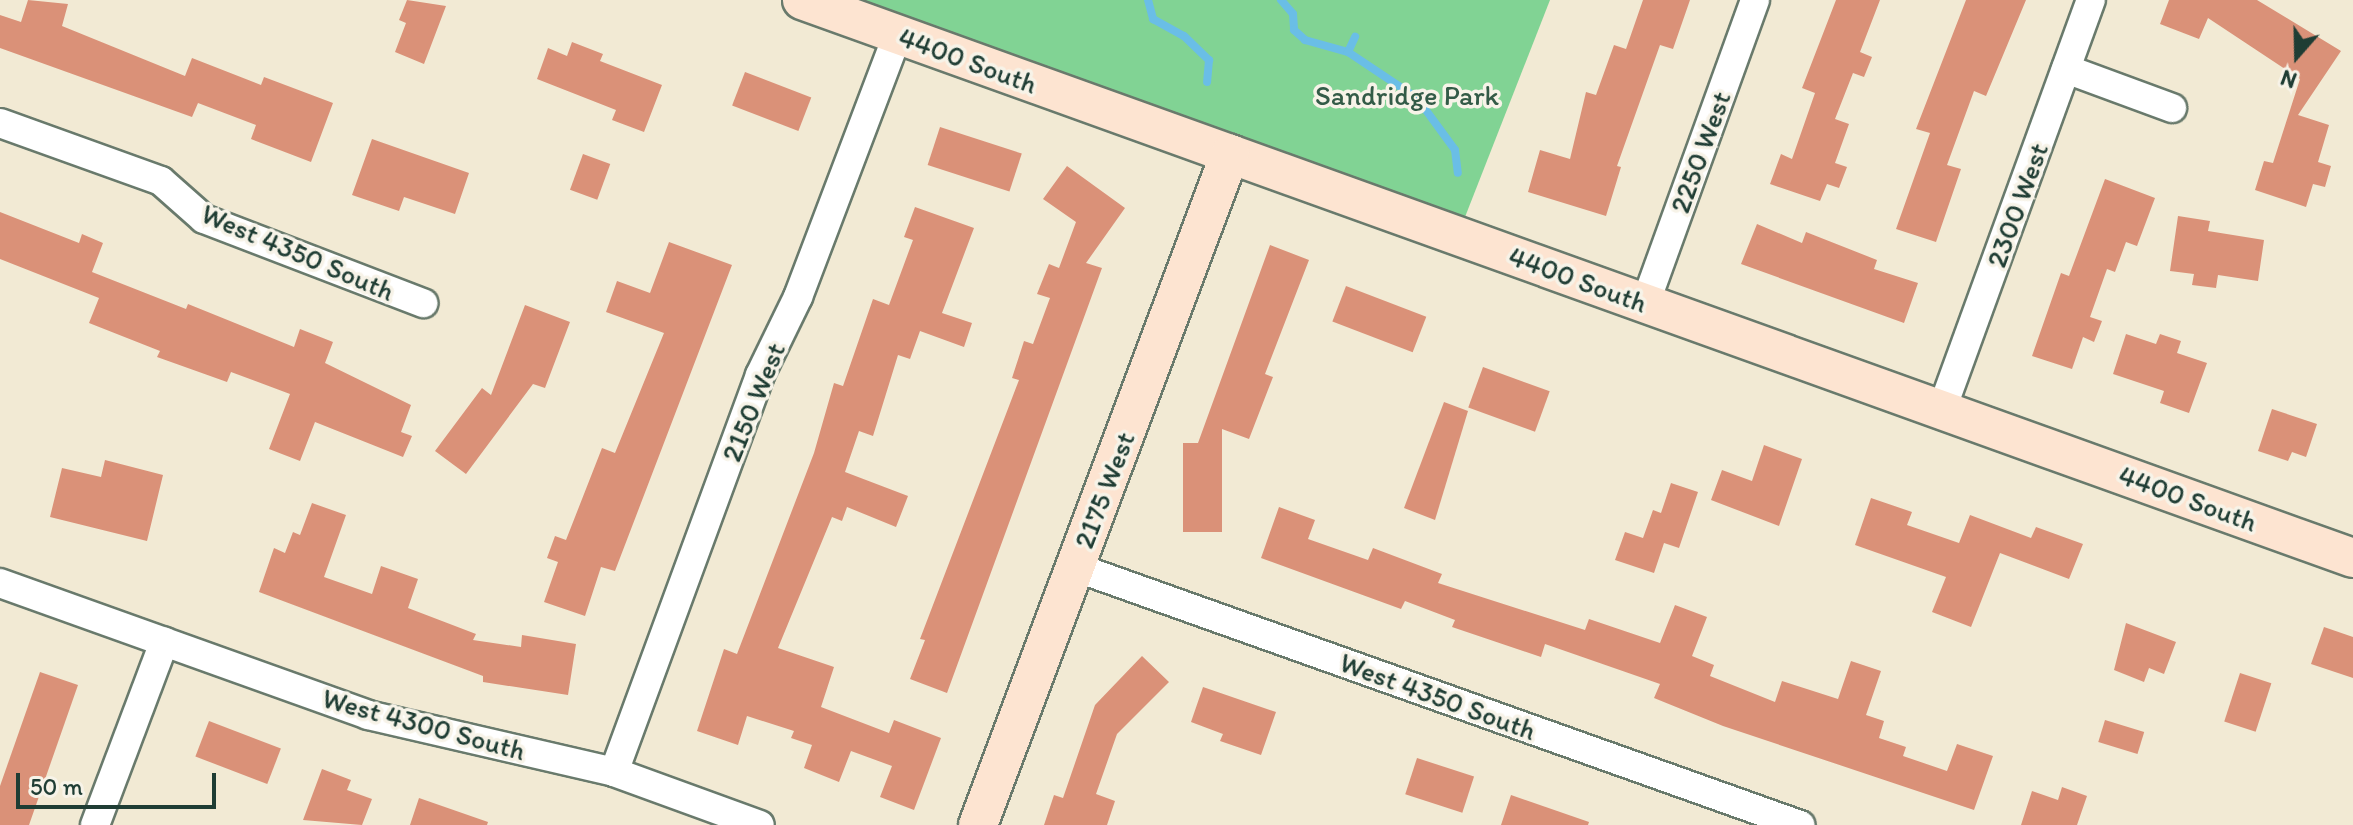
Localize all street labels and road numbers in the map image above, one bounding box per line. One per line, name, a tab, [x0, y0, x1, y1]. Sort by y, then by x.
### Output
street label: 4400 South	[894, 19, 1042, 101]
street label: 2250 West	[1662, 87, 1738, 217]
street label: 2300 West	[1979, 138, 2055, 272]
street label: West 4350 South	[197, 196, 399, 308]
street label: 4400 South	[1504, 238, 1652, 320]
street label: 2150 West	[714, 338, 792, 466]
street label: 2175 West	[1066, 427, 1142, 553]
street label: 4400 South	[2114, 457, 2262, 539]
street label: West 4350 South	[1335, 645, 1541, 747]
street label: West 4300 South	[319, 681, 529, 767]

